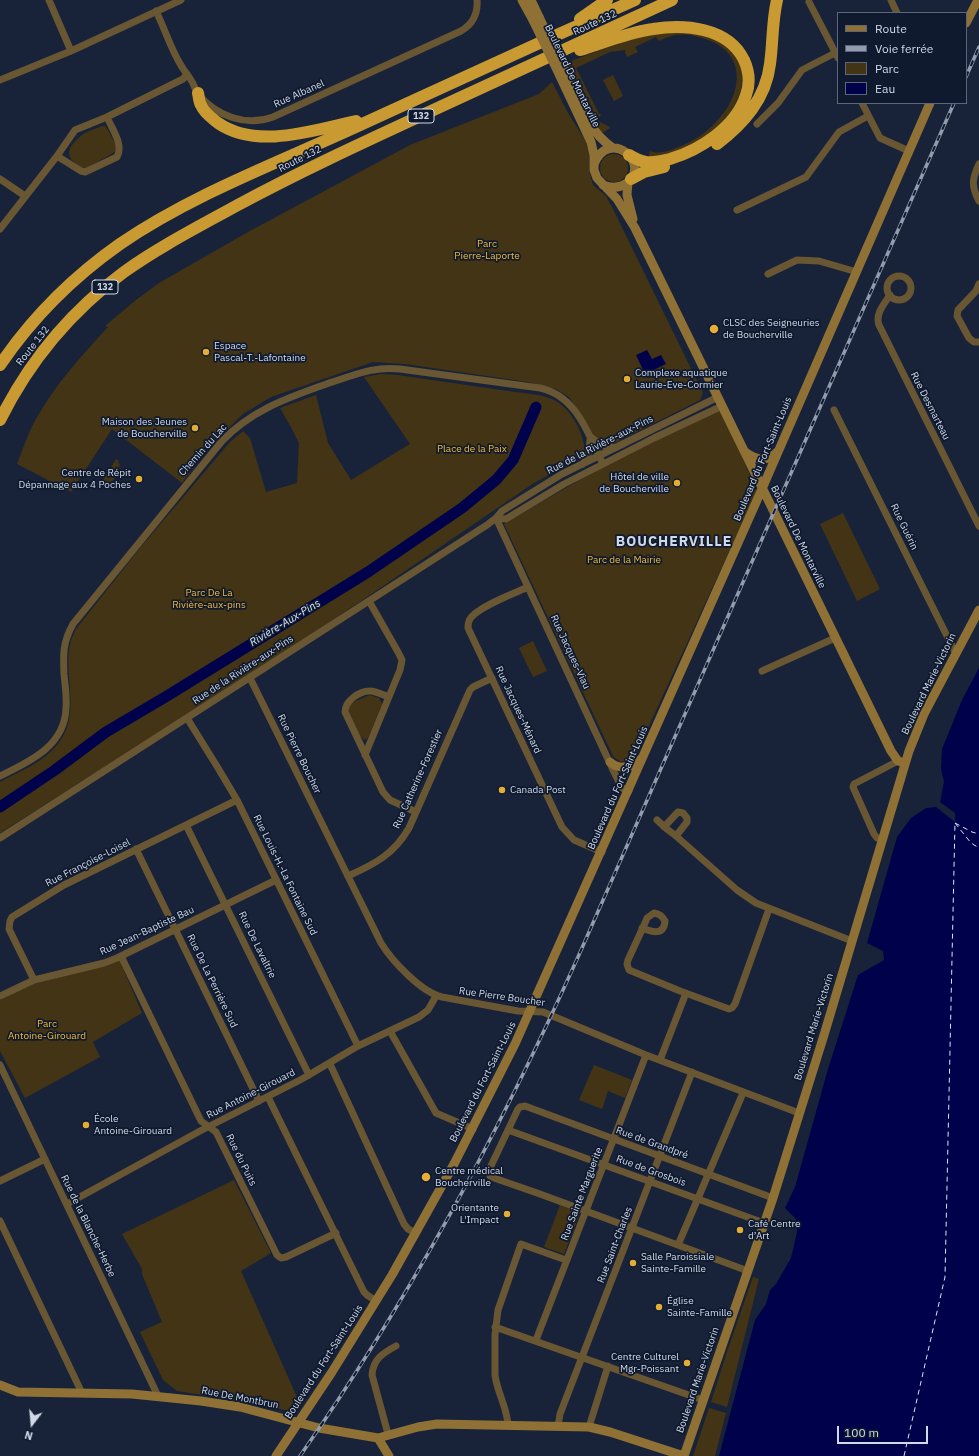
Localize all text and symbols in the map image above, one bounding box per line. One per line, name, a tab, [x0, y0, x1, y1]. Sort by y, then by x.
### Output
street label: Route 132	[571, 8, 619, 38]
legend	[837, 12, 967, 104]
text: Route	[875, 21, 907, 36]
street label: Boulevard De Montarville	[542, 23, 602, 129]
text: Voie ferrée	[875, 41, 933, 56]
text: Parc	[875, 61, 899, 76]
street label: Rue Albanel	[272, 78, 326, 110]
text: Eau	[875, 81, 895, 96]
road number: 132	[408, 109, 434, 123]
street label: Route 132	[276, 143, 324, 175]
park label: Parc Pierre-Laporte	[454, 238, 520, 262]
road number: 132	[92, 280, 118, 294]
place label: CLSC des Seigneuries de Boucherville	[723, 317, 820, 340]
marker: CLSC des Seigneuries de Boucherville	[708, 323, 720, 335]
street label: Route 132	[14, 324, 52, 368]
place label: Espace Pascal-T.-Lafontaine	[214, 340, 306, 364]
marker: Espace Pascal-T.-Lafontaine	[201, 347, 211, 357]
place label: Complexe aquatique Laurie-Eve-Cormier	[635, 367, 727, 390]
street label: Rue Desmarteau	[908, 370, 952, 442]
marker: Complexe aquatique Laurie-Eve-Cormier	[622, 374, 632, 384]
street label: Boulevard du Fort-Saint-Louis	[731, 395, 795, 523]
street label: Rue de la Rivière-aux-Pins	[545, 413, 655, 477]
place label: Maison des Jeunes de Boucherville	[102, 416, 187, 440]
street label: Chemin du Lac	[177, 422, 229, 478]
marker: Maison des Jeunes de Boucherville	[190, 423, 200, 433]
park label: Place de la Paix	[437, 443, 507, 455]
place label: Centre de Répit Dépannage aux 4 Poches	[19, 467, 131, 490]
place label: Hôtel de ville de Boucherville	[599, 471, 669, 494]
marker: Centre de Répit Dépannage aux 4 Poches	[134, 474, 144, 484]
marker: Hôtel de ville de Boucherville	[672, 478, 682, 488]
street label: Boulevard De Montarville	[768, 484, 828, 590]
street label: Rue Guérin	[888, 502, 920, 552]
district label: BOUCHERVILLE	[616, 534, 732, 550]
park label: Parc de la Mairie	[587, 554, 661, 566]
park label: Parc De La Rivière-aux-pins	[172, 587, 246, 610]
water label: Rivière-Aux-Pins	[247, 597, 323, 649]
street label: Rue Jacques-Viau	[548, 613, 592, 691]
street label: Boulevard Marie-Victorin	[899, 631, 959, 737]
street label: Rue de la Rivière-aux-Pins	[190, 633, 296, 707]
street label: Rue Jacques-Ménard	[492, 664, 544, 756]
street label: Rue Pierre Boucher	[275, 712, 323, 796]
street label: Boulevard du Fort-Saint-Louis	[585, 725, 651, 851]
street label: Rue Catherine-Forestier	[391, 727, 445, 831]
place label: Canada Post	[510, 784, 566, 796]
marker: Canada Post	[497, 785, 507, 795]
street label: Rue Louis-H.-La Fontaine Sud	[251, 813, 319, 937]
street label: Rue Françoise-Loisel	[44, 836, 132, 890]
street label: Rue Jean-Baptiste Bau	[98, 904, 196, 958]
street label: Rue De Lavaltrie	[236, 910, 278, 980]
street label: Rue De La Perrière Sud	[184, 932, 240, 1030]
street label: Boulevard Marie-Victorin	[792, 972, 836, 1082]
street label: Rue Pierre Boucher	[458, 985, 546, 1009]
park label: Parc Antoine-Girouard	[8, 1018, 86, 1042]
street label: Boulevard du Fort-Saint-Louis	[447, 1020, 519, 1144]
street label: Rue Antoine-Girouard	[205, 1066, 297, 1122]
place label: École Antoine-Girouard	[94, 1113, 172, 1136]
marker: École Antoine-Girouard	[81, 1120, 91, 1130]
street label: Rue de Grandpré	[614, 1124, 690, 1162]
street label: Rue du Puits	[223, 1132, 259, 1188]
street label: Rue Sainte Marguerite	[559, 1146, 605, 1242]
street label: Rue de Grosbois	[614, 1153, 688, 1189]
place label: Centre médical Boucherville	[435, 1165, 503, 1188]
marker: Centre médical Boucherville	[420, 1171, 432, 1183]
street label: Rue de la Blanche-Herbe	[58, 1173, 118, 1279]
place label: Orientante L'Impact	[451, 1202, 499, 1226]
street label: Rue Saint-Charles	[595, 1205, 635, 1285]
marker: Orientante L'Impact	[502, 1209, 512, 1219]
place label: Café Centre d’Art	[748, 1218, 801, 1242]
marker: Café Centre d’Art	[735, 1225, 745, 1235]
place label: Salle Paroissiale Sainte-Famille	[641, 1251, 714, 1274]
marker: Salle Paroissiale Sainte-Famille	[628, 1258, 638, 1268]
place label: Église Sainte-Famille	[667, 1295, 732, 1318]
marker: Église Sainte-Famille	[654, 1302, 664, 1312]
street label: Boulevard du Fort-Saint-Louis	[283, 1303, 365, 1421]
street label: Boulevard Marie-Victorin	[674, 1325, 722, 1435]
place label: Centre Culturel Mgr-Poissant	[611, 1351, 679, 1374]
marker: Centre Culturel Mgr-Poissant	[682, 1358, 692, 1368]
street label: Rue De Montbrun	[200, 1385, 280, 1411]
north arrow	[12, 1404, 52, 1444]
scale bar	[839, 1418, 930, 1444]
text: 100 m	[844, 1425, 879, 1440]
text: N	[23, 1428, 34, 1443]

